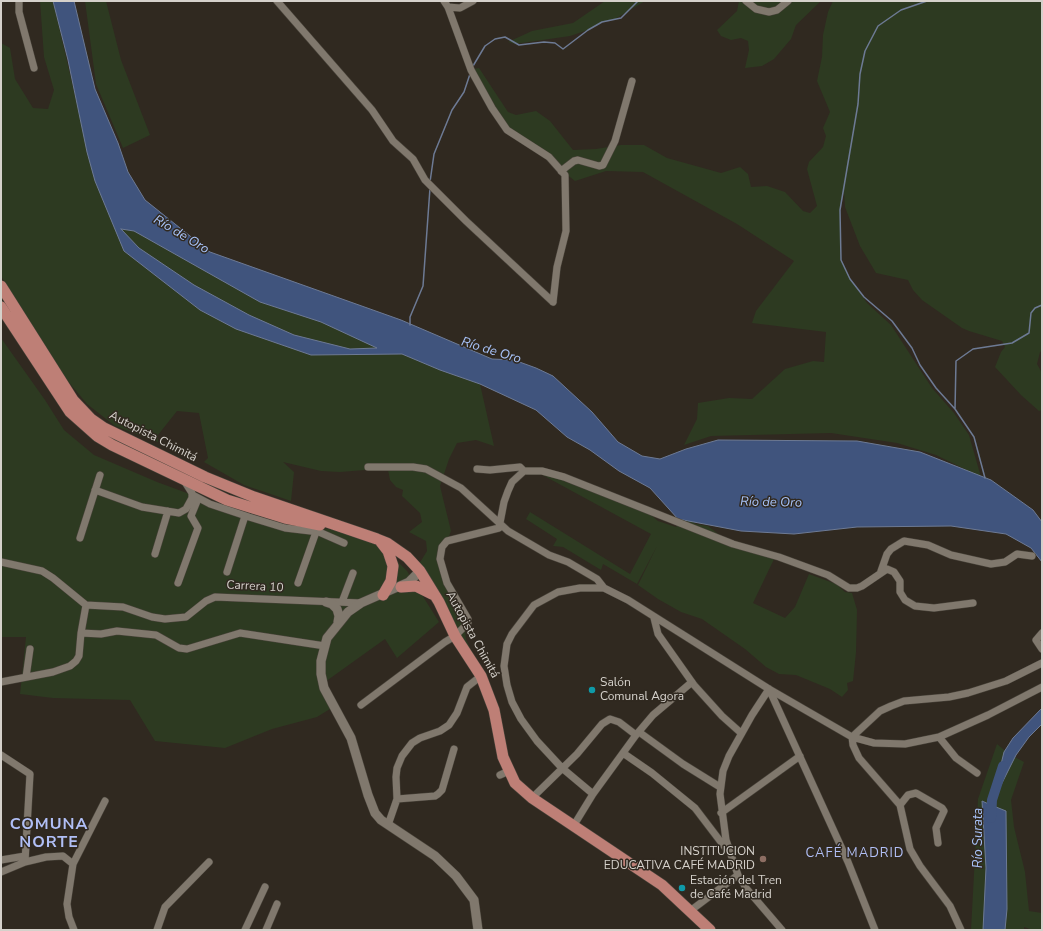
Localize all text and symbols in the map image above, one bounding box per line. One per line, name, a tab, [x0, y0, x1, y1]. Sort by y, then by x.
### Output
water label: Río de Oro	[150, 212, 212, 258]
water label: Río de Oro	[459, 334, 523, 368]
street label: Autopista Chimitá	[107, 409, 199, 465]
water label: Río de Oro	[740, 495, 802, 511]
street label: Carrera 10	[226, 578, 284, 596]
street label: Autopista Chimitá	[442, 589, 502, 681]
place label: Salón Comunal Agora	[600, 676, 684, 704]
marker: Salón Comunal Agora	[587, 685, 597, 695]
water label: Río Surata	[971, 808, 987, 868]
district label: COMUNA NORTE	[10, 815, 88, 853]
place label: INSTITUCION EDUCATIVA CAFÉ MADRID	[604, 845, 755, 873]
district label: CAFÉ MADRID	[806, 846, 904, 862]
marker: INSTITUCION EDUCATIVA CAFÉ MADRID	[758, 854, 768, 864]
place label: Estación del Tren de Café Madrid	[690, 874, 782, 902]
marker: Estación del Tren de Café Madrid	[677, 883, 687, 893]

